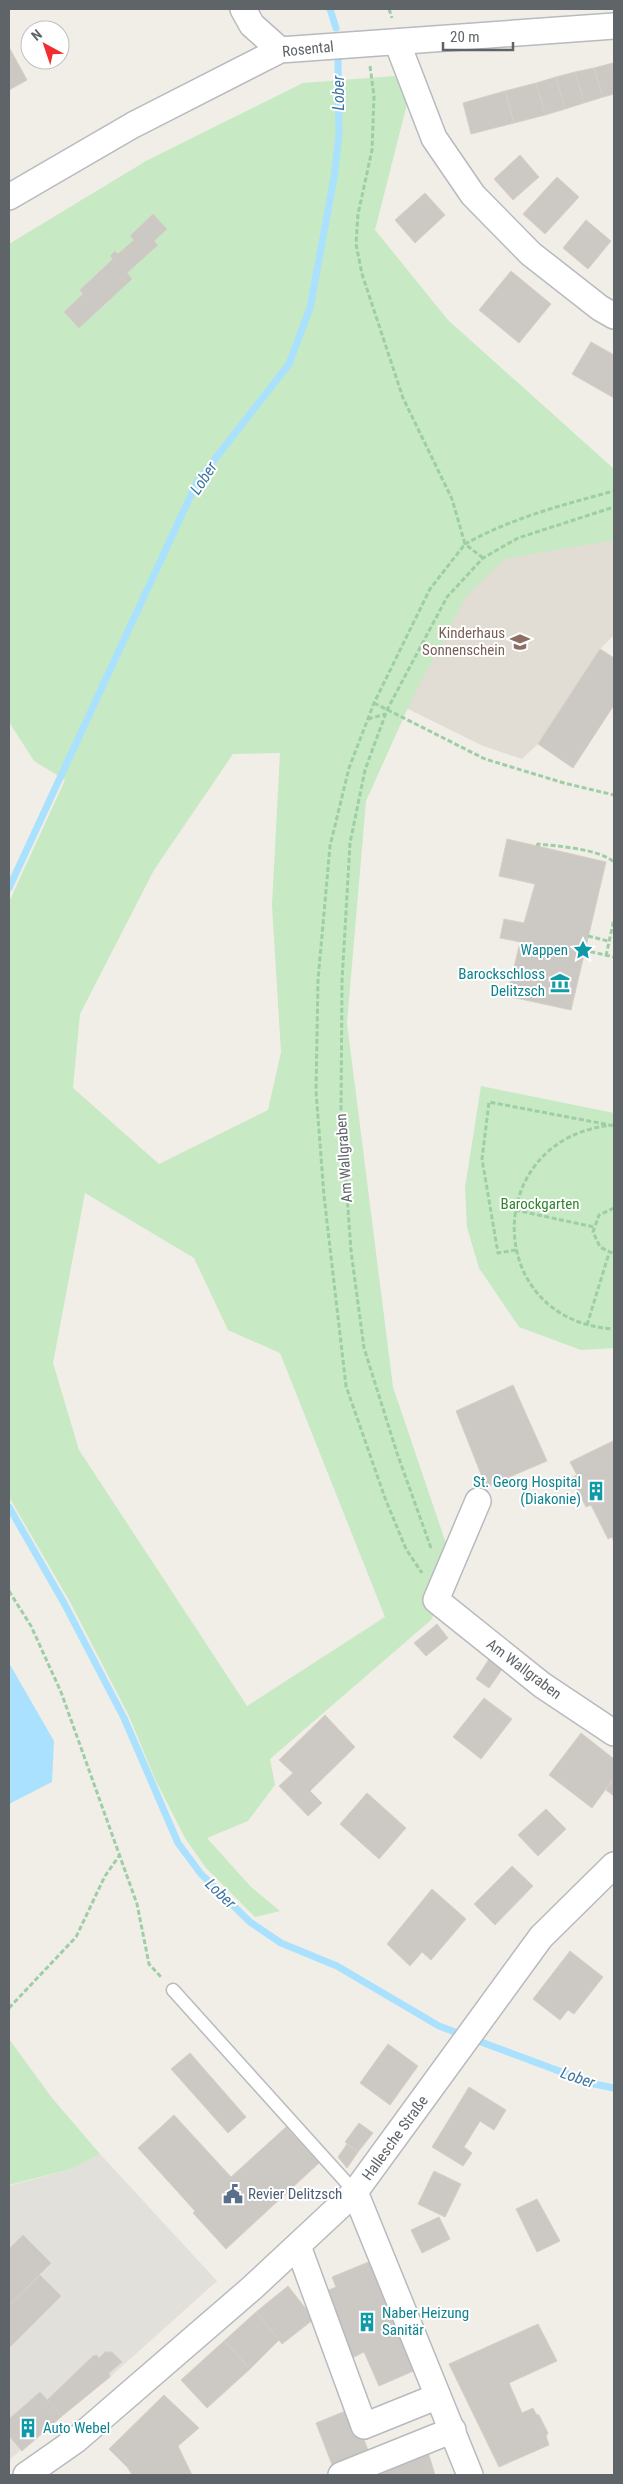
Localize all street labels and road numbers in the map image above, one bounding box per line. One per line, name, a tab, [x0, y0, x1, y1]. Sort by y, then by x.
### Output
street label: Rosental	[281, 37, 335, 61]
street label: Am Wallgraben	[332, 1113, 356, 1203]
street label: Am Wallgraben	[483, 1635, 565, 1703]
street label: Hallesche Straße	[358, 2092, 432, 2184]

